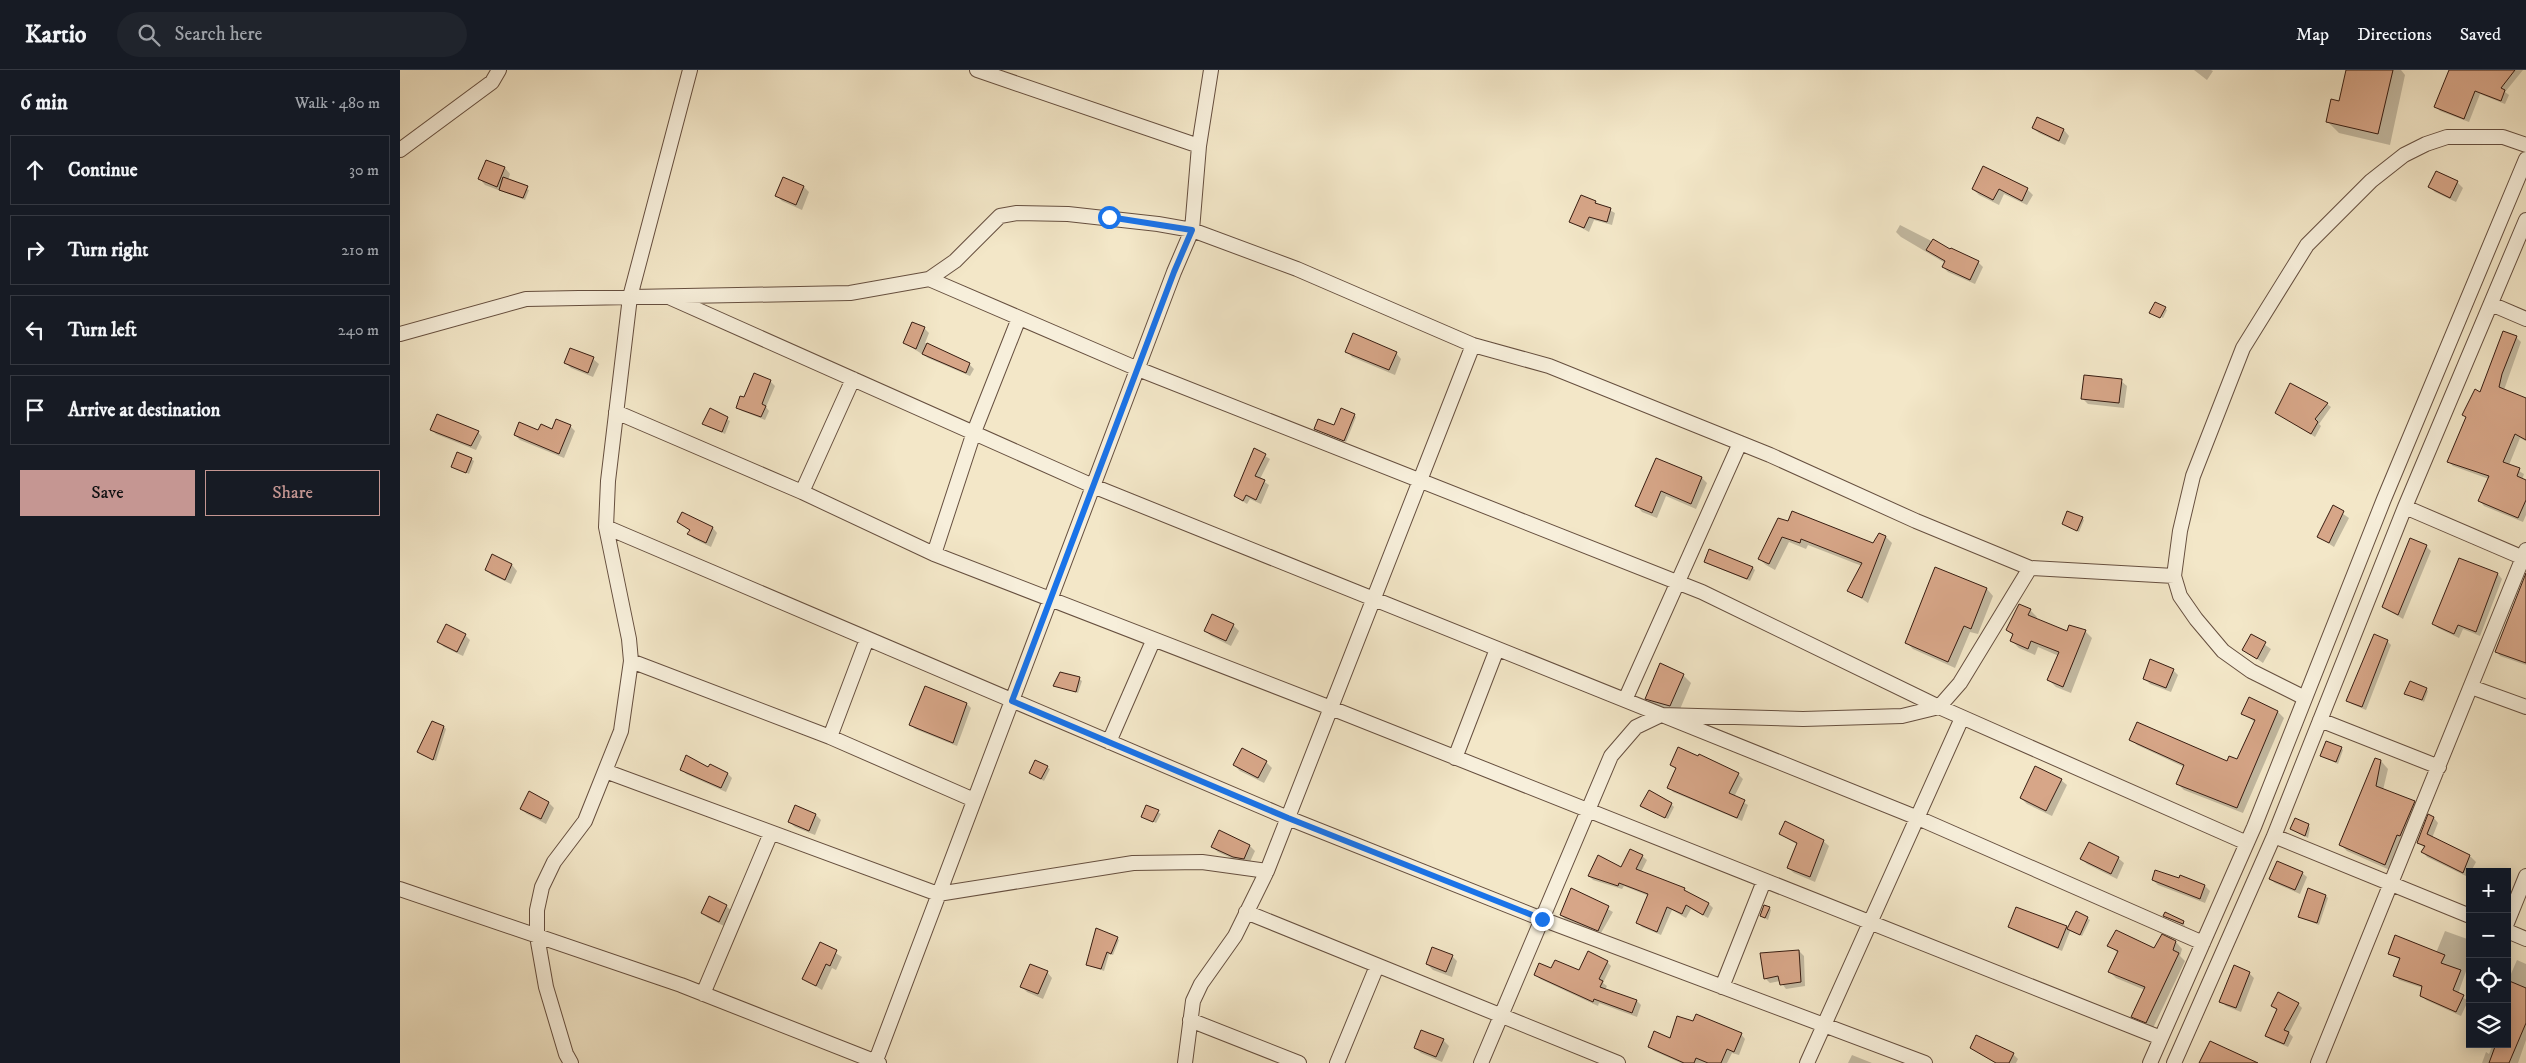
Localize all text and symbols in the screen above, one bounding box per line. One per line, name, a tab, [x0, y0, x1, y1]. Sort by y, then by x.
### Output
search box	[117, 12, 467, 57]
text: Kartio	[25, 20, 87, 50]
icon: search	[135, 21, 163, 49]
text: Search here	[175, 23, 262, 46]
text: Map	[2296, 24, 2329, 46]
text: Directions	[2357, 24, 2432, 46]
text: Saved	[2460, 24, 2501, 46]
text: 6 min	[20, 90, 68, 116]
text: Walk · 480 m	[295, 93, 380, 113]
icon: ahead	[21, 156, 49, 184]
text: Continue	[68, 159, 138, 182]
text: 30 m	[349, 160, 379, 180]
route start	[1098, 206, 1121, 229]
icon: right	[21, 236, 49, 264]
text: Turn right	[68, 239, 148, 262]
text: 210 m	[341, 240, 379, 260]
icon: left	[21, 316, 49, 344]
text: Turn left	[68, 319, 137, 342]
text: 240 m	[338, 320, 379, 340]
icon: arrive	[21, 396, 49, 424]
text: Arrive at destination	[68, 399, 220, 422]
button: Save	[20, 470, 195, 516]
button: Share	[205, 470, 380, 516]
map controls	[2466, 868, 2511, 1048]
button: +	[2466, 868, 2511, 913]
route end	[1531, 908, 1554, 931]
button: −	[2466, 913, 2511, 958]
button: locate	[2466, 958, 2511, 1003]
button: layers	[2466, 1003, 2511, 1048]

